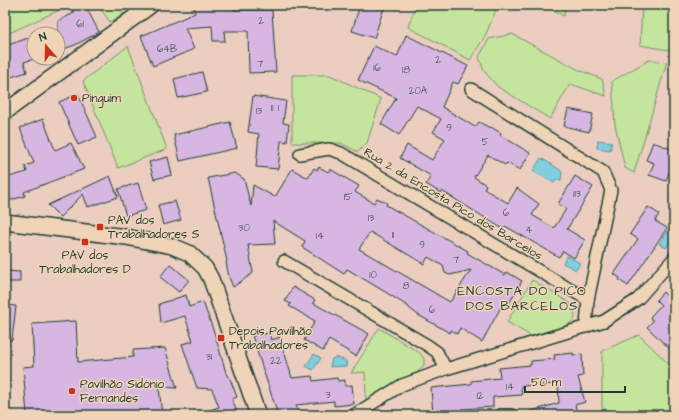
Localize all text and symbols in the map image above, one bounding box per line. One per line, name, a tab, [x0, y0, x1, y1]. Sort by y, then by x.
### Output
house number: 2	[258, 14, 264, 28]
house number: 61	[76, 17, 84, 31]
north arrow	[26, 26, 66, 66]
text: N	[37, 29, 49, 45]
house number: 64B	[157, 42, 177, 56]
house number: 2	[435, 53, 441, 67]
house number: 7	[257, 57, 263, 71]
house number: 16	[373, 61, 381, 75]
house number: 18	[402, 63, 410, 77]
house number: 20A	[409, 84, 428, 98]
place label: Pinguim	[82, 90, 122, 108]
marker: Pinguim	[69, 93, 79, 103]
house number: 11 1	[271, 101, 280, 115]
house number: 13	[256, 104, 262, 118]
house number: 9	[446, 121, 452, 135]
house number: 5	[481, 135, 489, 149]
street label: Rua 2 da Encosta Pico dos Barcelos	[360, 144, 546, 264]
house number: 113	[573, 187, 581, 201]
house number: 15	[344, 190, 352, 204]
house number: 6	[503, 206, 510, 220]
house number: 13	[368, 211, 374, 225]
place label: PAV dos Trabalhadores S	[108, 212, 200, 243]
house number: 30	[238, 221, 250, 235]
marker: PAV dos Trabalhadores S	[95, 222, 105, 232]
house number: 4	[526, 223, 533, 237]
house number: 11	[392, 228, 395, 242]
house number: 14	[316, 229, 324, 243]
marker: PAV dos Trabalhadores D	[80, 237, 90, 247]
house number: 9	[419, 238, 425, 252]
place label: PAV dos Trabalhadores D	[39, 247, 131, 278]
house number: 7	[453, 253, 459, 267]
house number: 10	[369, 268, 377, 282]
house number: 8	[403, 279, 410, 293]
district label: ENCOSTA DO PICO DOS BARCELOS	[457, 282, 587, 315]
house number: 6	[429, 303, 436, 317]
place label: Depois Pavilhão Trabalhadores	[229, 323, 312, 354]
marker: Depois Pavilhão Trabalhadores	[216, 333, 226, 343]
house number: 31	[206, 350, 213, 364]
house number: 22	[270, 354, 282, 368]
scale bar	[525, 368, 625, 394]
text: 50 m	[531, 374, 562, 391]
place label: Pavilhão Sidónio Fernandes	[80, 376, 165, 407]
house number: 14	[506, 380, 514, 394]
marker: Pavilhão Sidónio Fernandes	[67, 386, 77, 396]
house number: 3	[325, 388, 331, 402]
house number: 12	[476, 389, 484, 403]

